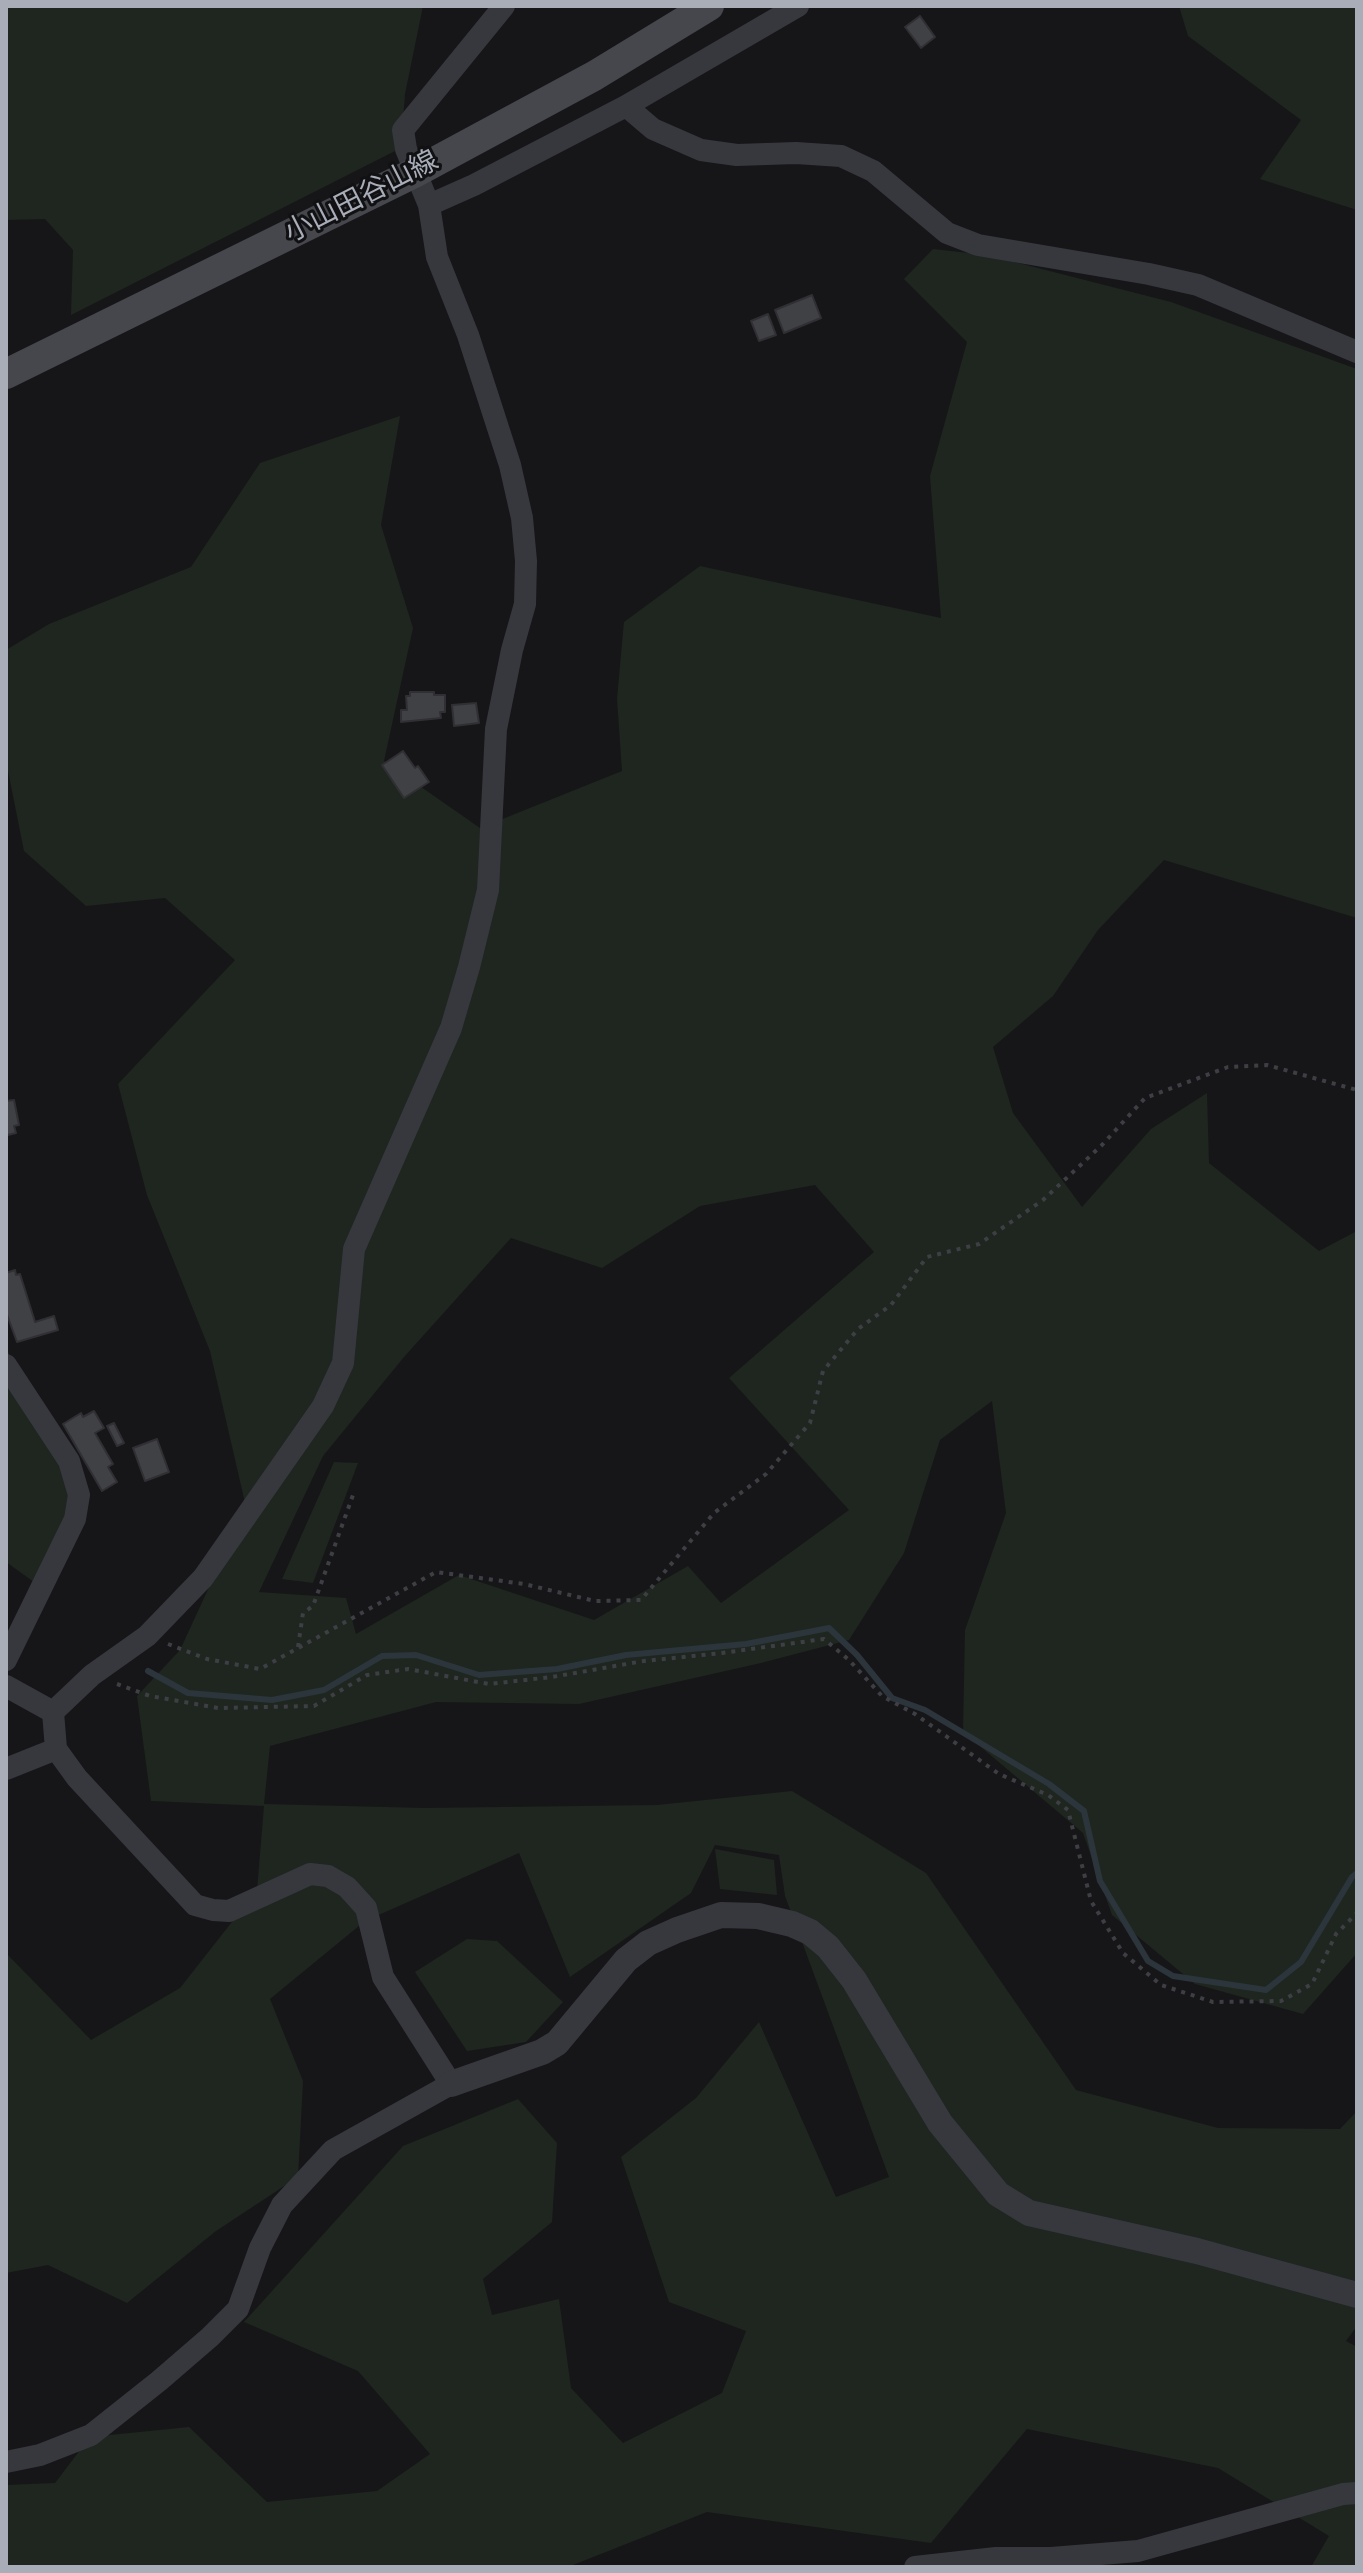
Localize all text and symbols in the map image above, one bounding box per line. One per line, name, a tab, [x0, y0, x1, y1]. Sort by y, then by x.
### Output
street label: 小山田谷山線	[280, 145, 444, 251]

